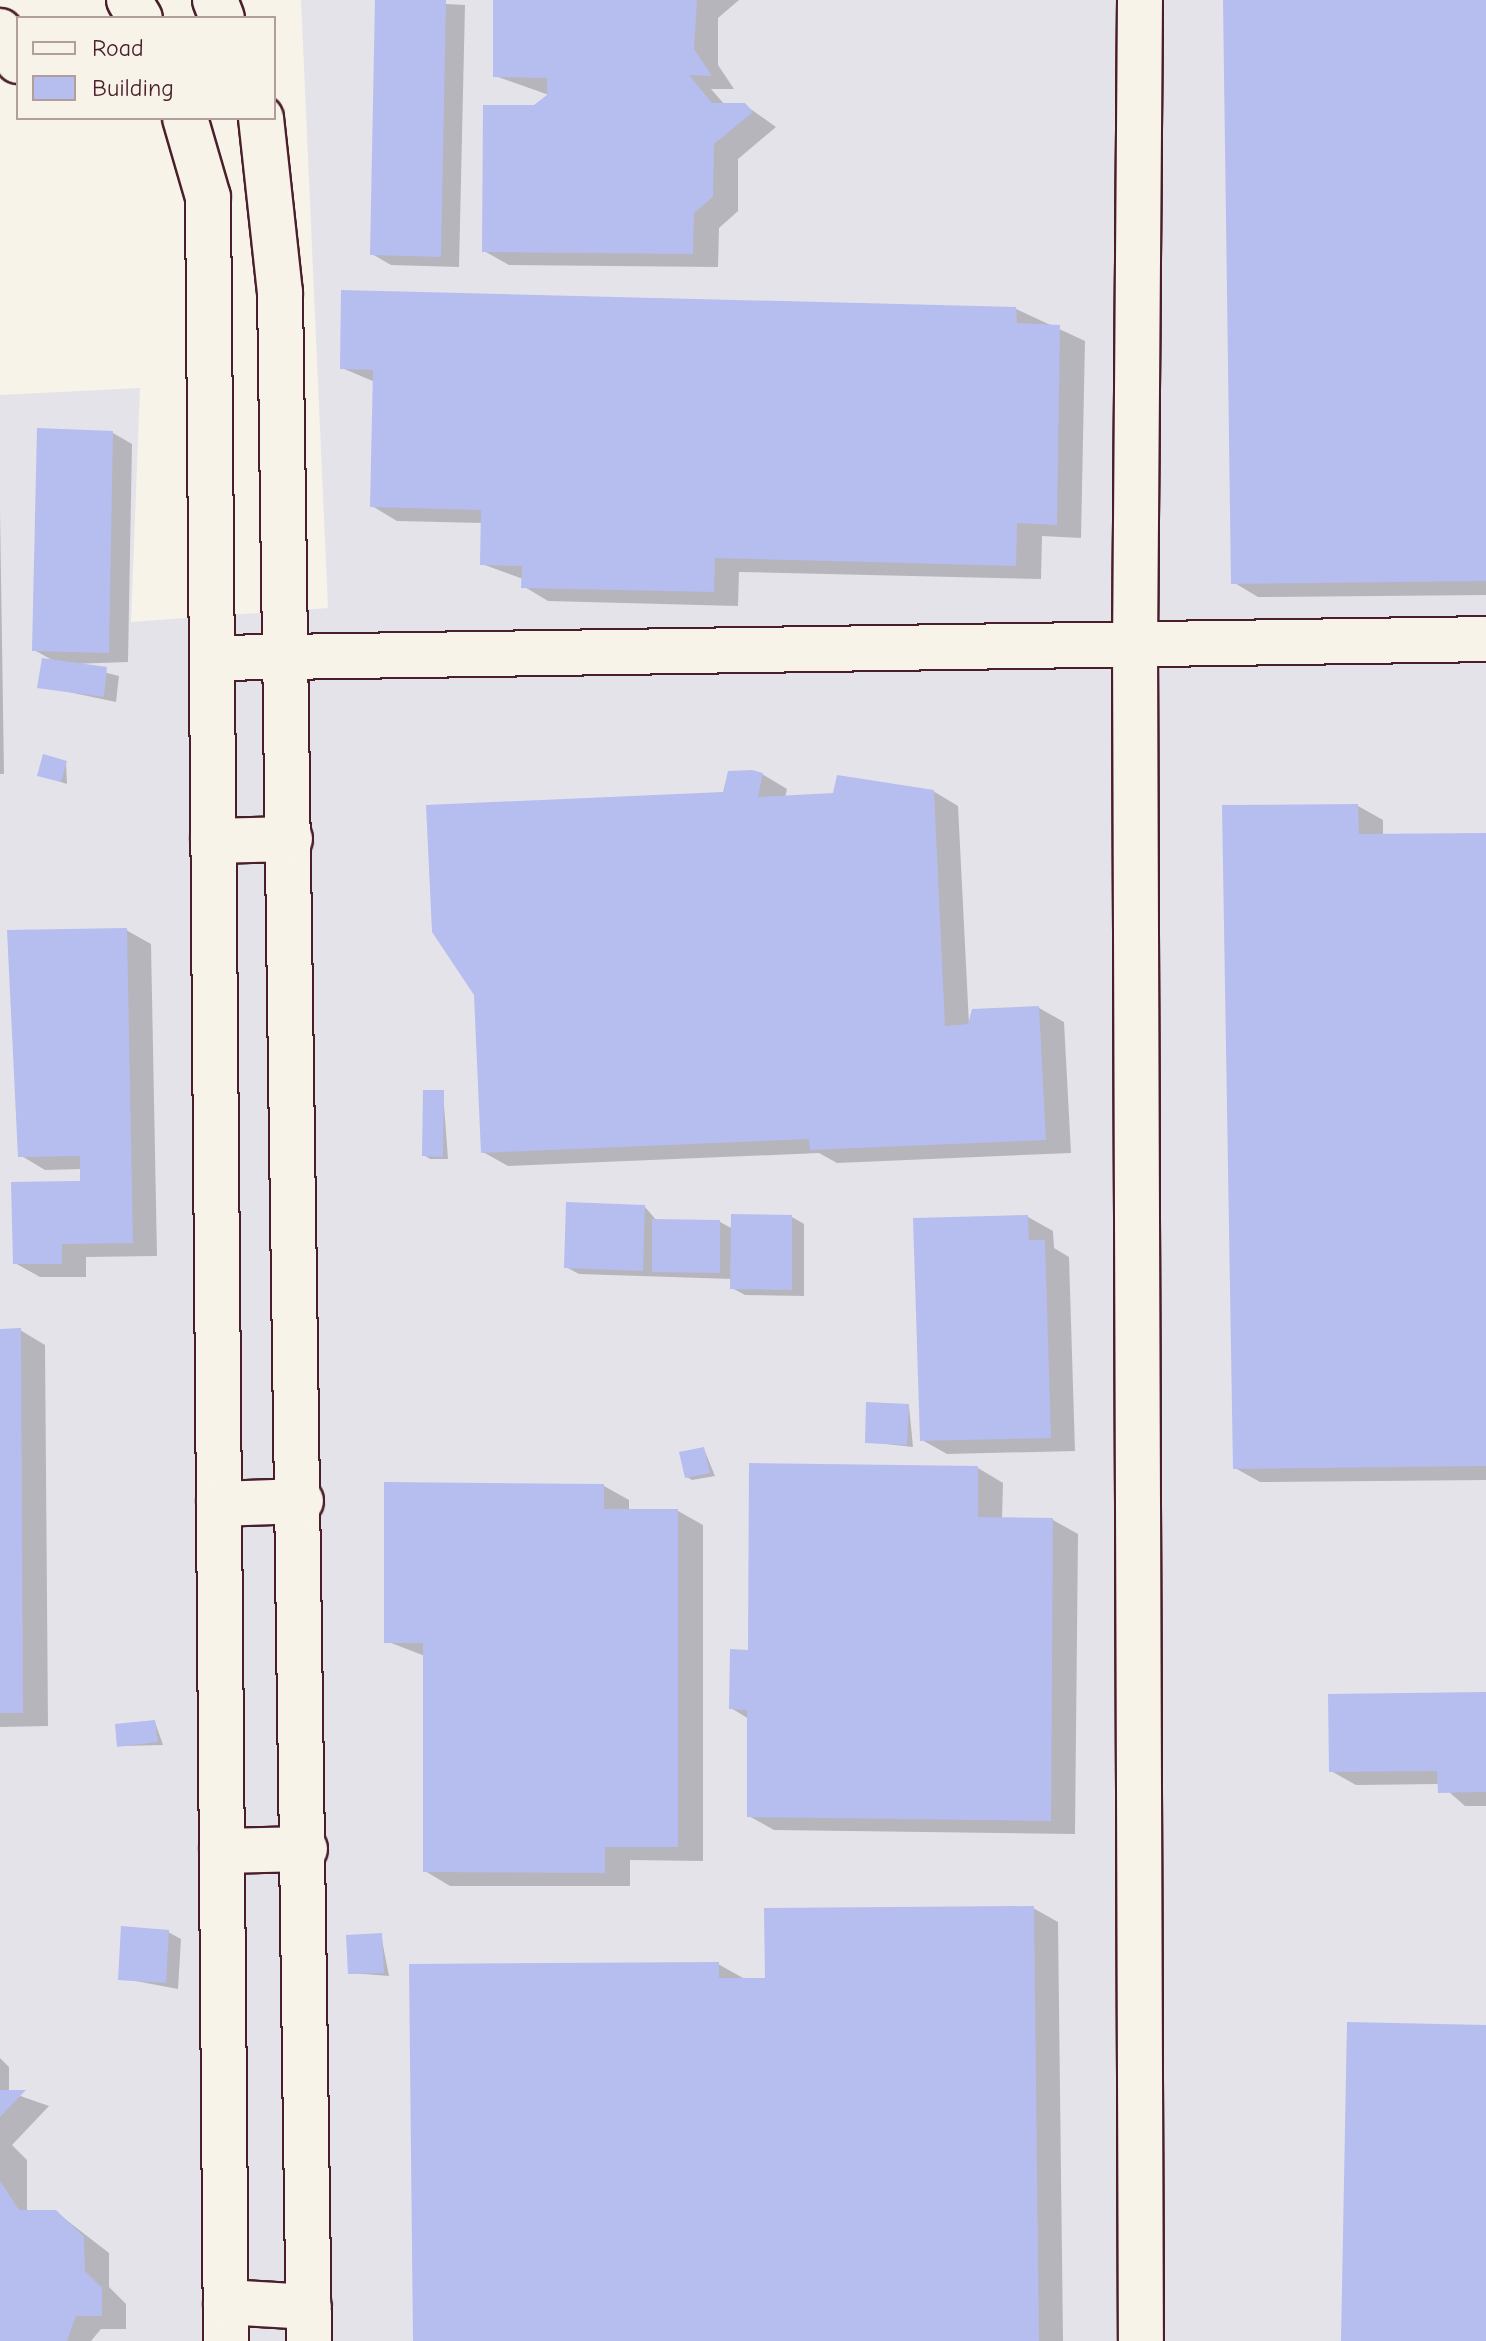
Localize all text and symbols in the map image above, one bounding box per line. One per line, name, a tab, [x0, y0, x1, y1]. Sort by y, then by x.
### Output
legend	[16, 16, 276, 120]
text: Road	[92, 34, 144, 62]
text: Building	[92, 74, 174, 102]

